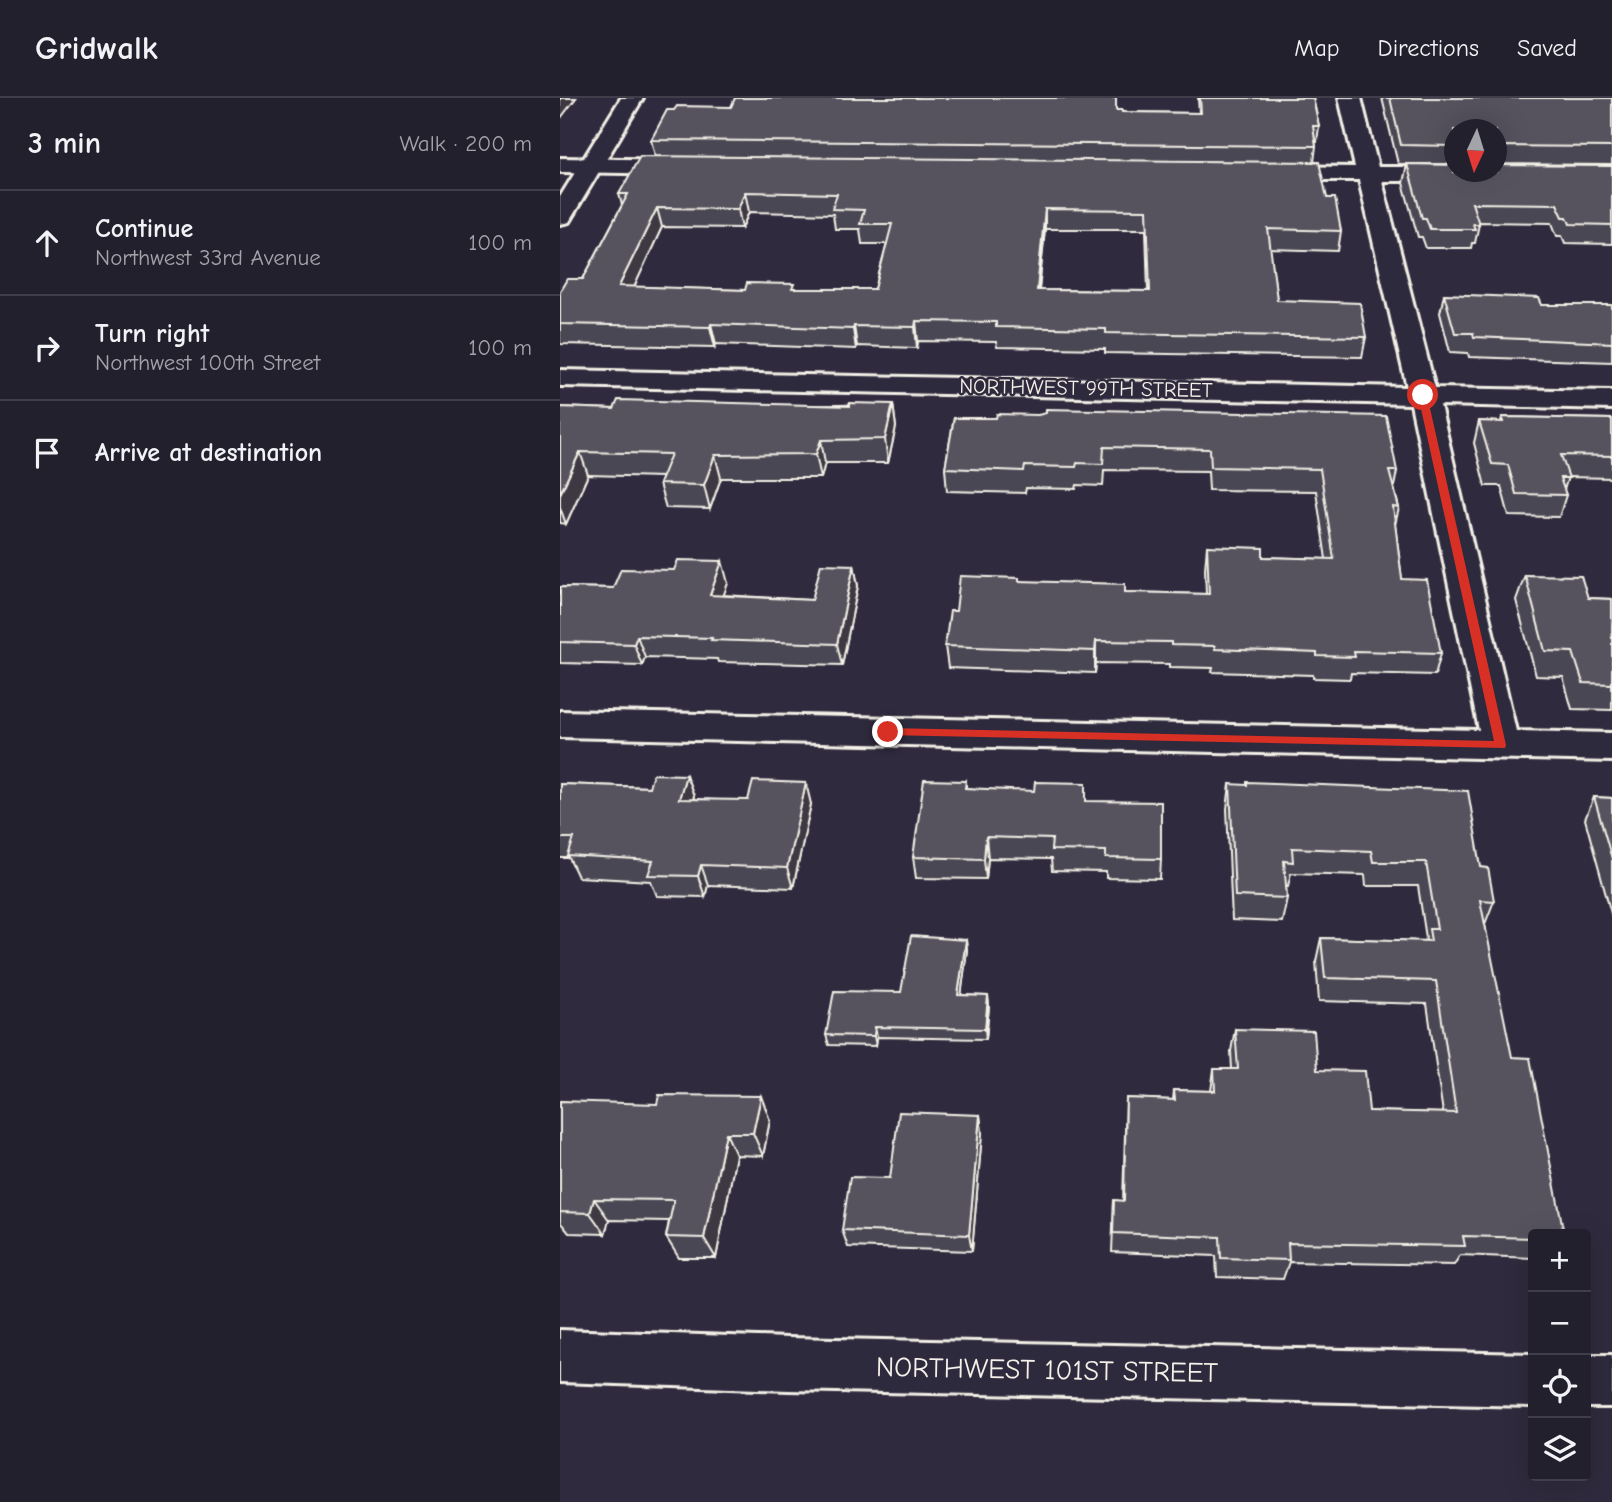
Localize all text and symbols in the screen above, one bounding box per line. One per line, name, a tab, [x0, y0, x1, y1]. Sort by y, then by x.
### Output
text: Gridwalk	[35, 29, 158, 67]
text: Map	[1294, 34, 1340, 62]
text: Directions	[1378, 34, 1479, 62]
text: Saved	[1517, 34, 1577, 62]
north arrow	[1444, 119, 1507, 182]
text: 3 min	[28, 126, 101, 161]
text: Walk · 200 m	[399, 130, 532, 157]
text: Continue	[95, 214, 193, 244]
icon: ahead	[28, 224, 66, 262]
text: 100 m	[468, 229, 532, 256]
text: Northwest 33rd Avenue	[95, 244, 321, 271]
text: Turn right	[95, 319, 209, 349]
icon: right	[28, 329, 66, 367]
text: 100 m	[468, 334, 532, 361]
text: Northwest 100th Street	[95, 349, 320, 376]
street label: NORTHWEST 99TH STREET	[959, 374, 1213, 402]
route start	[1407, 379, 1438, 410]
icon: arrive	[28, 434, 66, 472]
text: Arrive at destination	[95, 438, 322, 468]
route end	[872, 716, 903, 747]
map controls	[1528, 1229, 1591, 1481]
button: +	[1528, 1229, 1591, 1292]
button: −	[1528, 1292, 1591, 1355]
street label: NORTHWEST 101ST STREET	[876, 1351, 1219, 1389]
button: locate	[1528, 1355, 1591, 1418]
button: layers	[1528, 1418, 1591, 1481]

